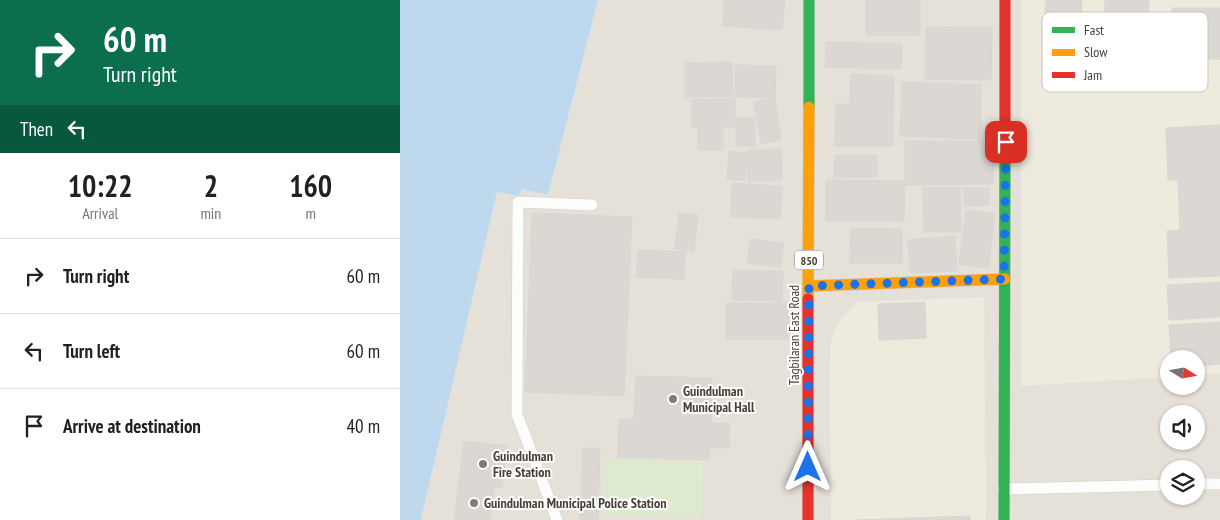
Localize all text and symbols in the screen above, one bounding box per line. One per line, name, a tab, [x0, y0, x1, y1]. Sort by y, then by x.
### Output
legend	[1042, 12, 1208, 92]
text: 60 m	[103, 16, 167, 62]
icon: right	[20, 20, 85, 85]
text: Fast	[1084, 21, 1104, 39]
text: Slow	[1084, 43, 1108, 61]
text: Turn right	[103, 60, 177, 88]
text: Jam	[1083, 66, 1102, 84]
icon: left	[63, 115, 91, 143]
text: Then	[20, 117, 53, 141]
pin	[985, 121, 1027, 163]
icon: arrive	[992, 128, 1020, 156]
text: 10:22	[68, 166, 133, 205]
text: 2	[204, 166, 218, 205]
text: 160	[289, 166, 332, 205]
text: Arrival	[82, 203, 118, 223]
text: min	[200, 203, 221, 223]
text: m	[305, 203, 316, 223]
road number: 850	[795, 250, 823, 270]
icon: right	[20, 262, 48, 290]
text: Turn right	[63, 264, 129, 288]
text: 60 m	[347, 264, 380, 288]
street label: Tagbilaran East Road	[785, 285, 803, 385]
icon: left	[20, 337, 48, 365]
text: Turn left	[63, 339, 120, 363]
text: 60 m	[347, 339, 380, 363]
north arrow	[1160, 350, 1205, 395]
map controls	[1160, 350, 1205, 505]
place label: Guindulman Municipal Hall	[683, 382, 755, 416]
marker: Guindulman Municipal Hall	[667, 393, 679, 405]
button: sound	[1160, 405, 1205, 450]
icon: arrive	[20, 412, 48, 440]
text: Arrive at destination	[63, 414, 201, 438]
text: 40 m	[347, 414, 380, 438]
position arrow	[781, 440, 833, 492]
place label: Guindulman Fire Station	[493, 447, 553, 481]
marker: Guindulman Fire Station	[477, 458, 489, 470]
button: layers	[1160, 460, 1205, 505]
place label: Guindulman Municipal Police Station	[484, 494, 667, 512]
marker: Guindulman Municipal Police Station	[468, 497, 480, 509]

